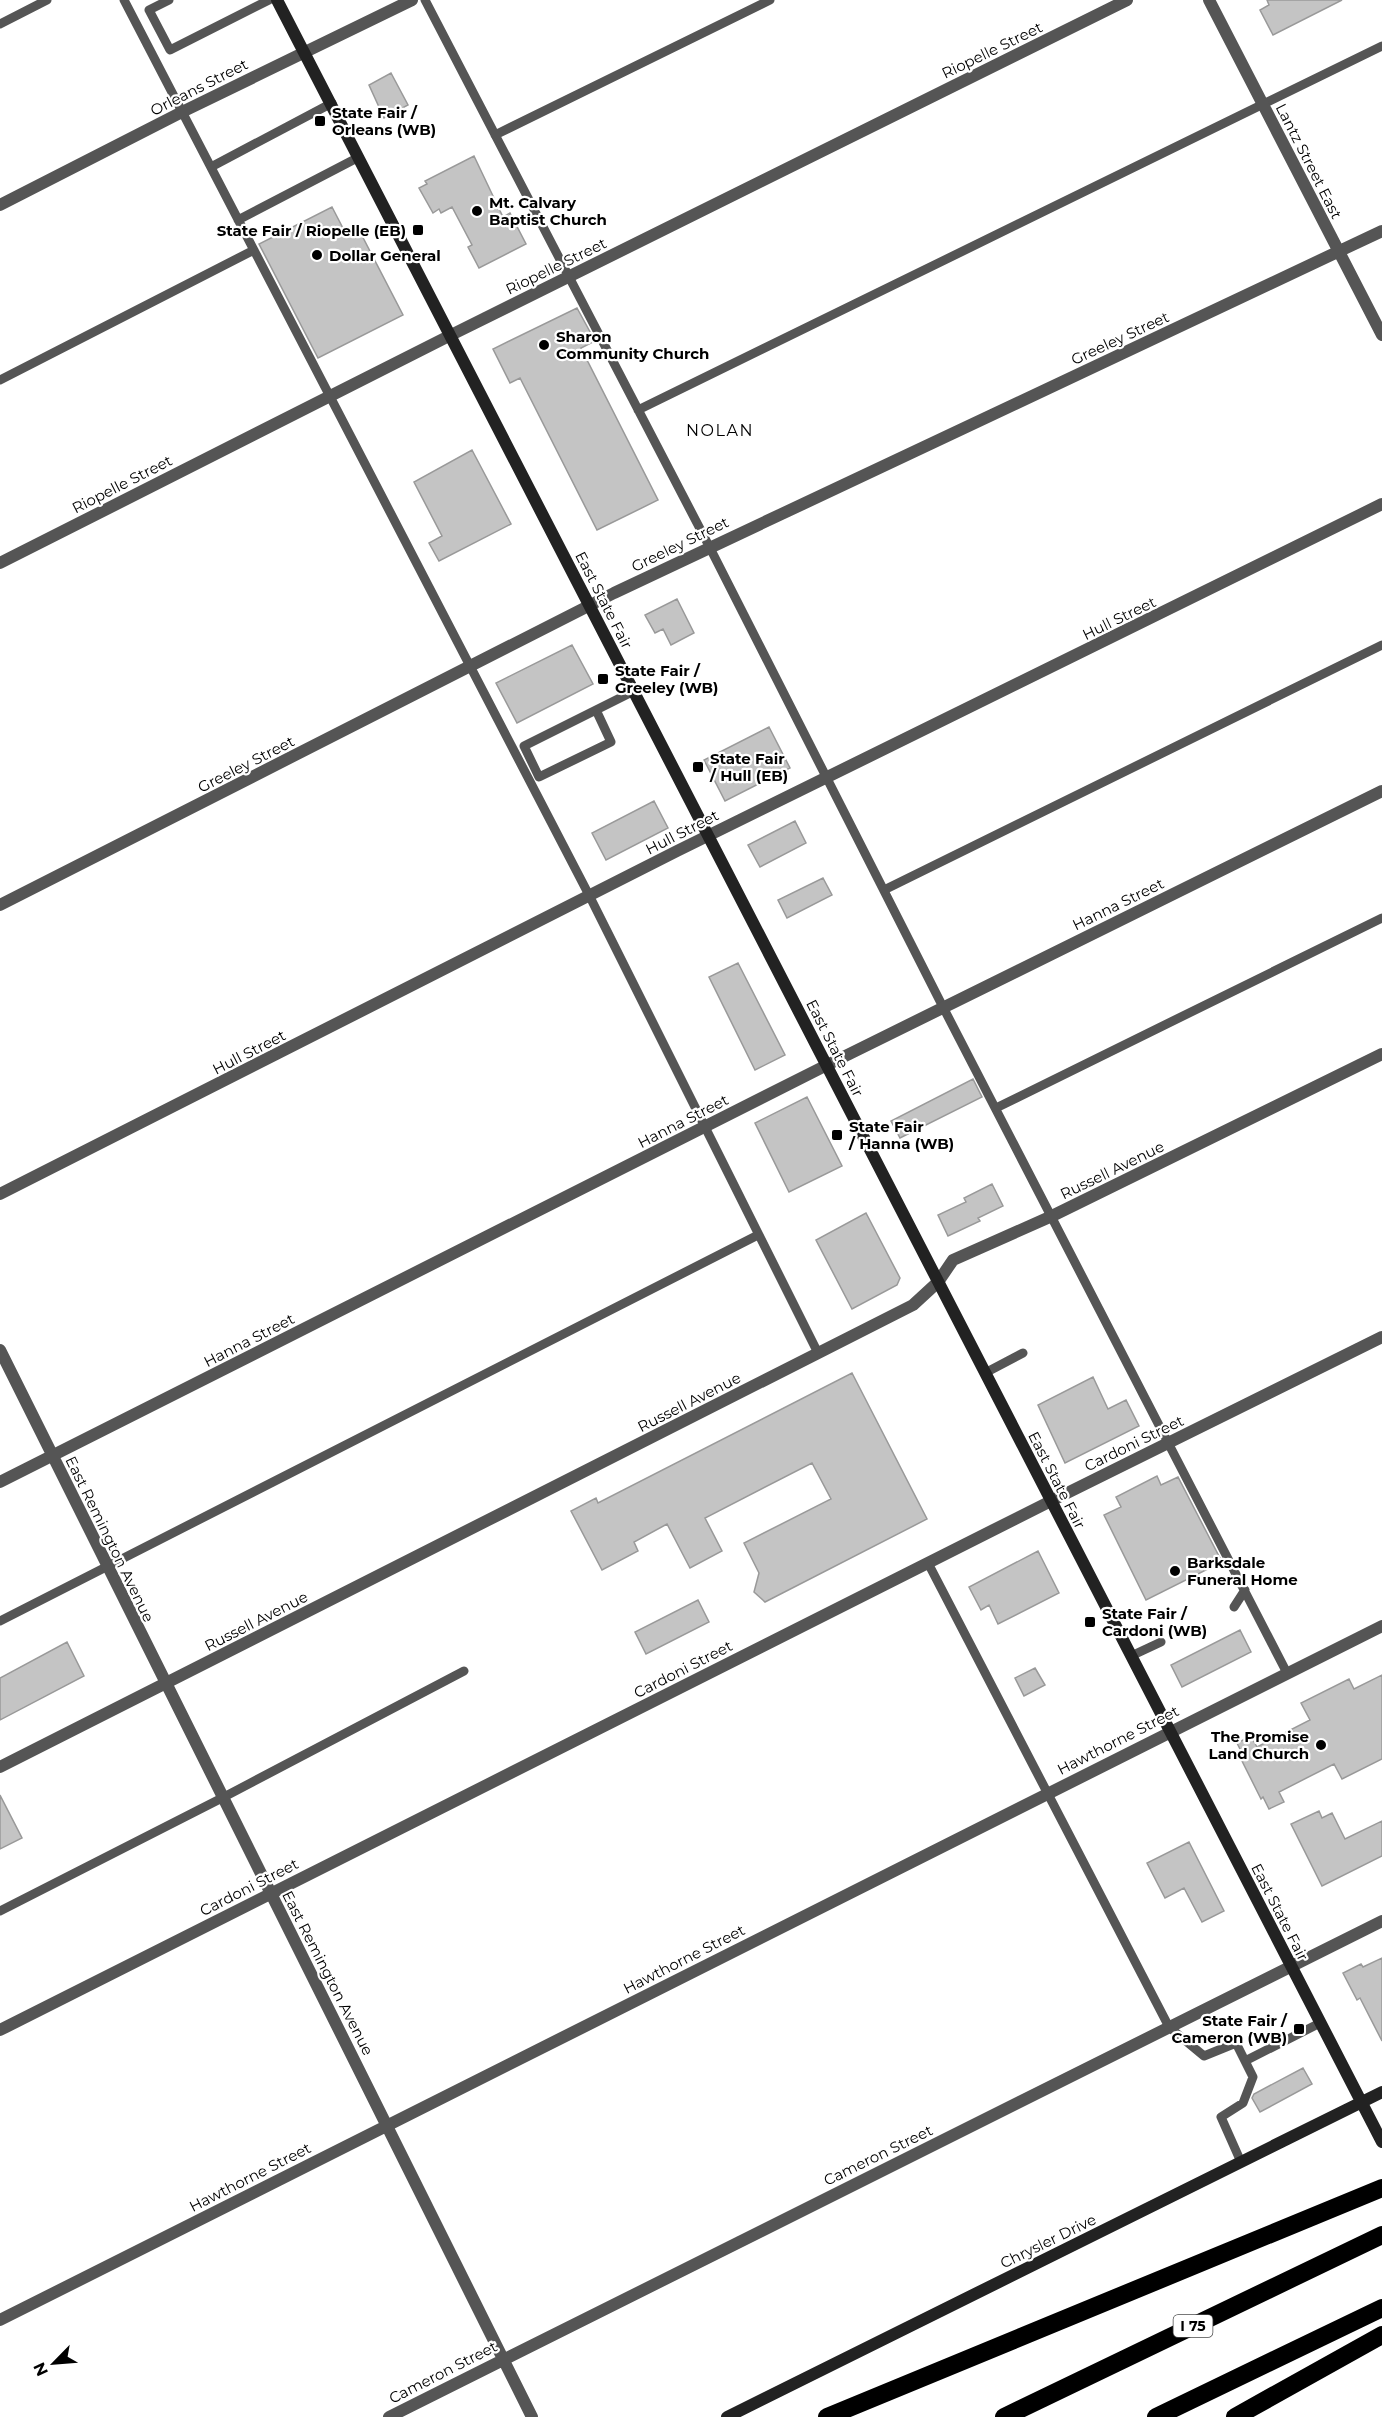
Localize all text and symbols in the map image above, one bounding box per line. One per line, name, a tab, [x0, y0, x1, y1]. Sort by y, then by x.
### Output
street label: Riopelle Street	[938, 17, 1046, 83]
street label: Orleans Street	[147, 54, 251, 120]
street label: Lantz Street East	[1272, 100, 1346, 222]
place label: State Fair / Orleans (WB)	[332, 103, 436, 139]
marker: State Fair / Orleans (WB)	[313, 114, 327, 128]
place label: Mt. Calvary Baptist Church	[489, 193, 607, 229]
marker: Mt. Calvary Baptist Church	[470, 204, 484, 218]
place label: State Fair / Riopelle (EB)	[217, 221, 406, 240]
marker: State Fair / Riopelle (EB)	[411, 223, 425, 237]
street label: Riopelle Street	[502, 233, 610, 299]
place label: Dollar General	[329, 246, 441, 265]
marker: Dollar General	[310, 248, 324, 262]
street label: Greeley Street	[1068, 307, 1172, 369]
place label: Sharon Community Church	[556, 327, 709, 363]
marker: Sharon Community Church	[537, 338, 551, 352]
district label: NOLAN	[686, 421, 754, 440]
street label: Riopelle Street	[69, 451, 175, 517]
street label: Greeley Street	[628, 512, 732, 576]
street label: East State Fair	[571, 548, 637, 652]
street label: Hull Street	[1079, 592, 1159, 644]
place label: State Fair / Greeley (WB)	[615, 661, 718, 697]
marker: State Fair / Greeley (WB)	[596, 672, 610, 686]
street label: Greeley Street	[194, 731, 298, 797]
place label: State Fair / Hull (EB)	[709, 749, 788, 785]
marker: State Fair / Hull (EB)	[691, 760, 705, 774]
street label: Hull Street	[642, 805, 722, 859]
street label: Hanna Street	[1069, 874, 1167, 934]
street label: East State Fair	[802, 996, 868, 1100]
street label: Hull Street	[209, 1025, 289, 1079]
street label: Hanna Street	[634, 1090, 732, 1152]
place label: State Fair / Hanna (WB)	[848, 1117, 954, 1153]
marker: State Fair / Hanna (WB)	[830, 1128, 844, 1142]
street label: Russell Avenue	[1057, 1137, 1167, 1203]
street label: Hanna Street	[200, 1309, 298, 1371]
street label: Russell Avenue	[634, 1368, 744, 1436]
street label: Cardoni Street	[1081, 1411, 1187, 1475]
street label: East State Fair	[1024, 1428, 1090, 1532]
street label: East Remington Avenue	[62, 1453, 158, 1625]
place label: Barksdale Funeral Home	[1187, 1553, 1298, 1589]
marker: Barksdale Funeral Home	[1168, 1564, 1182, 1578]
street label: Russell Avenue	[201, 1587, 311, 1655]
place label: State Fair / Cardoni (WB)	[1102, 1604, 1207, 1640]
marker: State Fair / Cardoni (WB)	[1083, 1615, 1097, 1629]
street label: Cardoni Street	[630, 1636, 736, 1702]
street label: Hawthorne Street	[1054, 1701, 1182, 1779]
place label: The Promise Land Church	[1209, 1727, 1309, 1763]
marker: The Promise Land Church	[1314, 1738, 1328, 1752]
street label: Cardoni Street	[196, 1854, 302, 1920]
street label: East State Fair	[1247, 1860, 1313, 1964]
street label: East Remington Avenue	[278, 1887, 378, 2059]
street label: Hawthorne Street	[620, 1920, 748, 1998]
place label: State Fair / Cameron (WB)	[1171, 2011, 1288, 2047]
marker: State Fair / Cameron (WB)	[1292, 2022, 1306, 2036]
street label: Cameron Street	[820, 2120, 936, 2190]
street label: Hawthorne Street	[186, 2138, 314, 2216]
street label: Chrysler Drive	[997, 2210, 1099, 2272]
road number: I 75	[1174, 2315, 1212, 2337]
north arrow	[24, 2333, 84, 2393]
street label: Cameron Street	[386, 2337, 500, 2407]
text: N	[30, 2359, 52, 2379]

